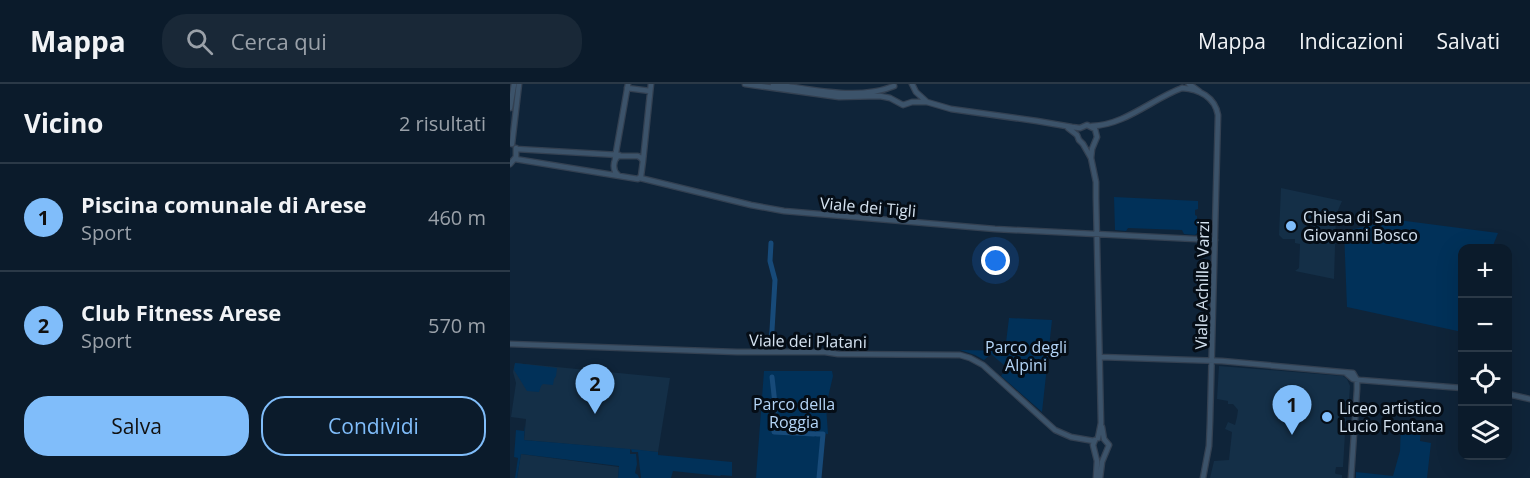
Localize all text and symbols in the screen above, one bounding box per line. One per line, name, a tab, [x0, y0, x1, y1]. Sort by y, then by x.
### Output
search box	[162, 14, 582, 68]
text: Mappa	[30, 22, 126, 60]
icon: search	[183, 25, 216, 58]
text: Cerca qui	[231, 26, 327, 56]
text: Mappa	[1198, 27, 1266, 55]
text: Indicazioni	[1299, 27, 1404, 55]
text: Salvati	[1437, 27, 1500, 55]
text: Vicino	[24, 105, 103, 141]
text: 2 risultati	[399, 110, 486, 137]
text: Piscina comunale di Arese	[81, 189, 367, 219]
street label: Viale dei Tigli	[819, 192, 917, 222]
text: 1	[38, 204, 49, 231]
text: 460 m	[428, 204, 486, 231]
place label: Chiesa di San Giovanni Bosco	[1303, 206, 1418, 246]
text: Sport	[81, 219, 132, 246]
marker: Chiesa di San Giovanni Bosco	[1284, 219, 1298, 233]
street label: Viale Achille Varzi	[1190, 220, 1214, 350]
map controls	[1458, 244, 1512, 460]
button: +	[1458, 244, 1512, 298]
your location	[981, 246, 1010, 275]
text: Club Fitness Arese	[81, 297, 281, 327]
button: −	[1458, 298, 1512, 352]
text: 2	[38, 312, 49, 339]
text: 570 m	[428, 312, 486, 339]
text: Sport	[81, 327, 132, 354]
street label: Viale dei Platani	[749, 329, 867, 353]
park label: Parco degli Alpini	[985, 336, 1067, 376]
button: locate	[1458, 352, 1512, 406]
pin: 2	[576, 364, 614, 414]
pin: 1	[1272, 386, 1312, 435]
park label: Parco della Roggia	[753, 393, 835, 433]
button: Salva	[24, 396, 249, 456]
button: Condividi	[261, 396, 486, 456]
place label: Liceo artistico Lucio Fontana	[1339, 397, 1444, 437]
button: layers	[1458, 406, 1512, 460]
marker: Liceo artistico Lucio Fontana	[1320, 410, 1334, 424]

